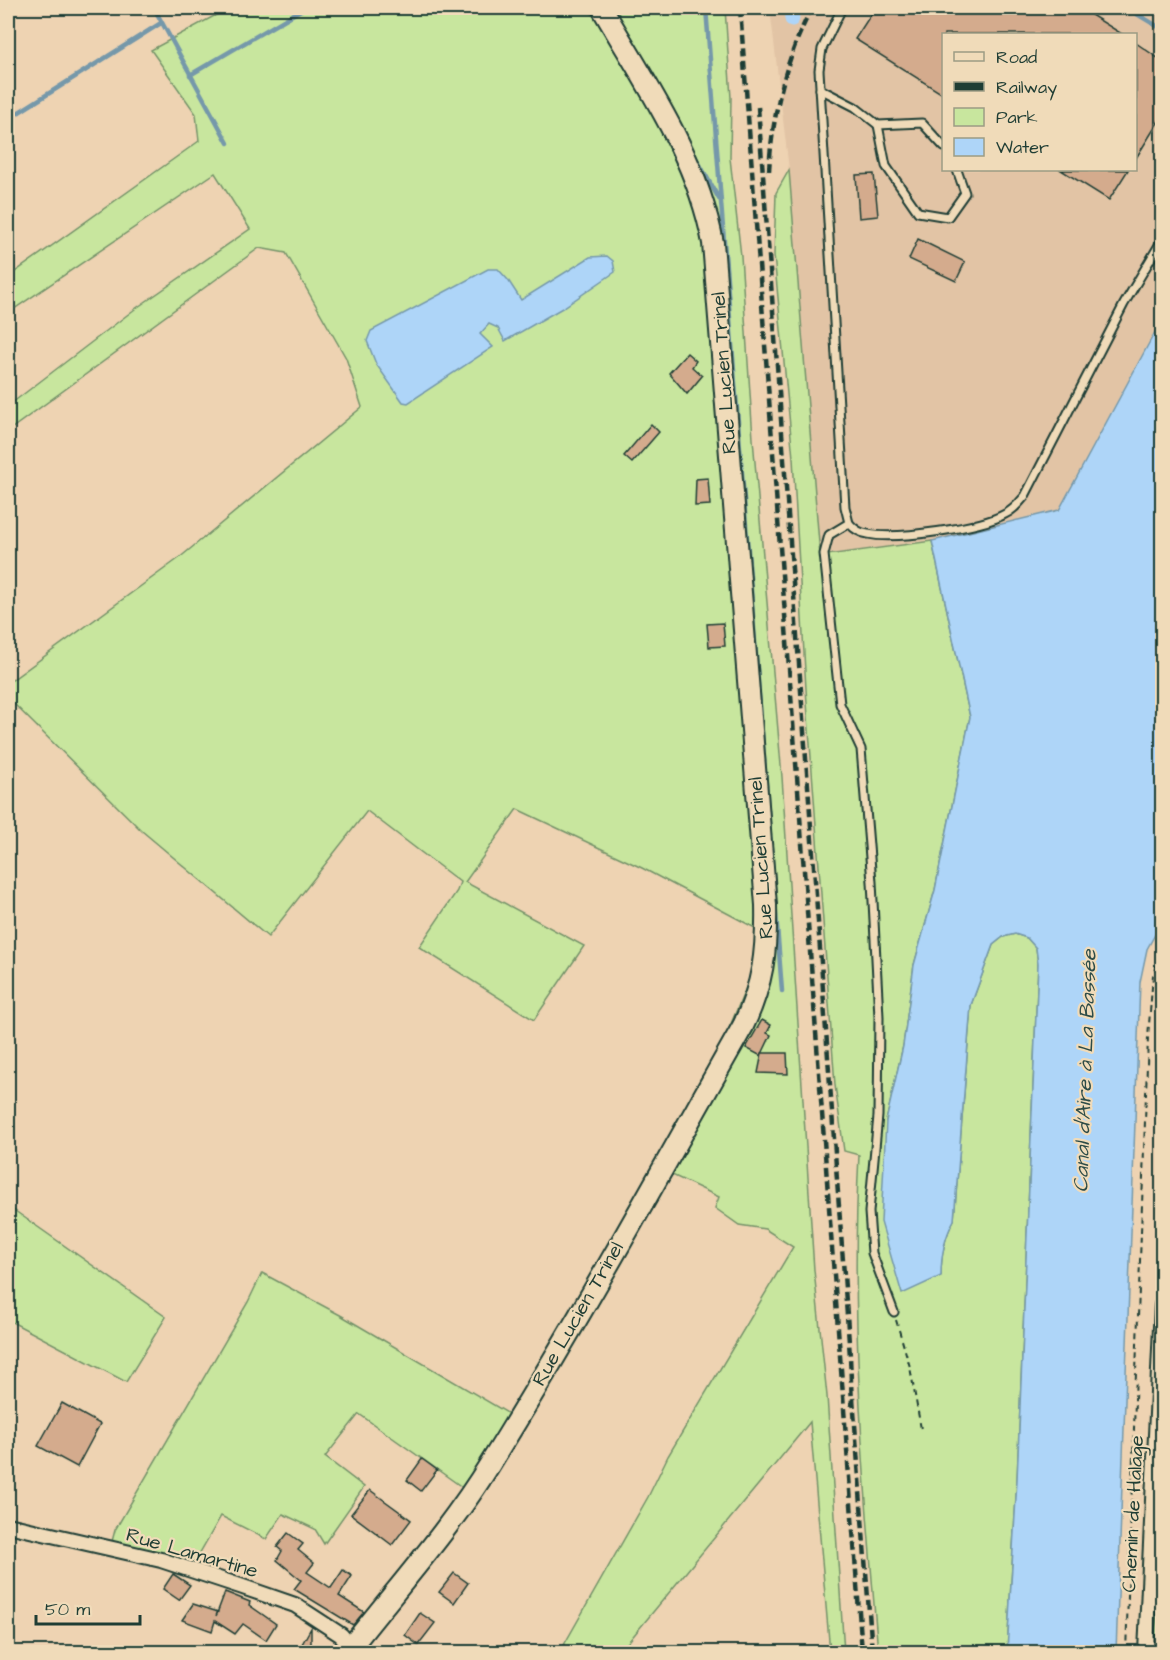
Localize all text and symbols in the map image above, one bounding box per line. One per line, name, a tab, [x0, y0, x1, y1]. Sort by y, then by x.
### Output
legend	[942, 33, 1137, 171]
text: Road	[996, 45, 1037, 70]
text: Railway	[996, 75, 1057, 101]
text: Park	[996, 105, 1038, 130]
text: Water	[996, 135, 1049, 160]
street label: Rue Lucien Trinel	[704, 291, 744, 455]
street label: Rue Lucien Trinel	[741, 776, 781, 940]
water label: Canal d'Aire à La Bassée	[1066, 948, 1104, 1193]
street label: Rue Lucien Trinel	[525, 1237, 631, 1391]
street label: Chemin de Halage	[1115, 1435, 1152, 1593]
street label: Rue Lamartine	[123, 1521, 261, 1585]
scale bar	[36, 1588, 140, 1626]
text: 50 m	[45, 1597, 90, 1622]

